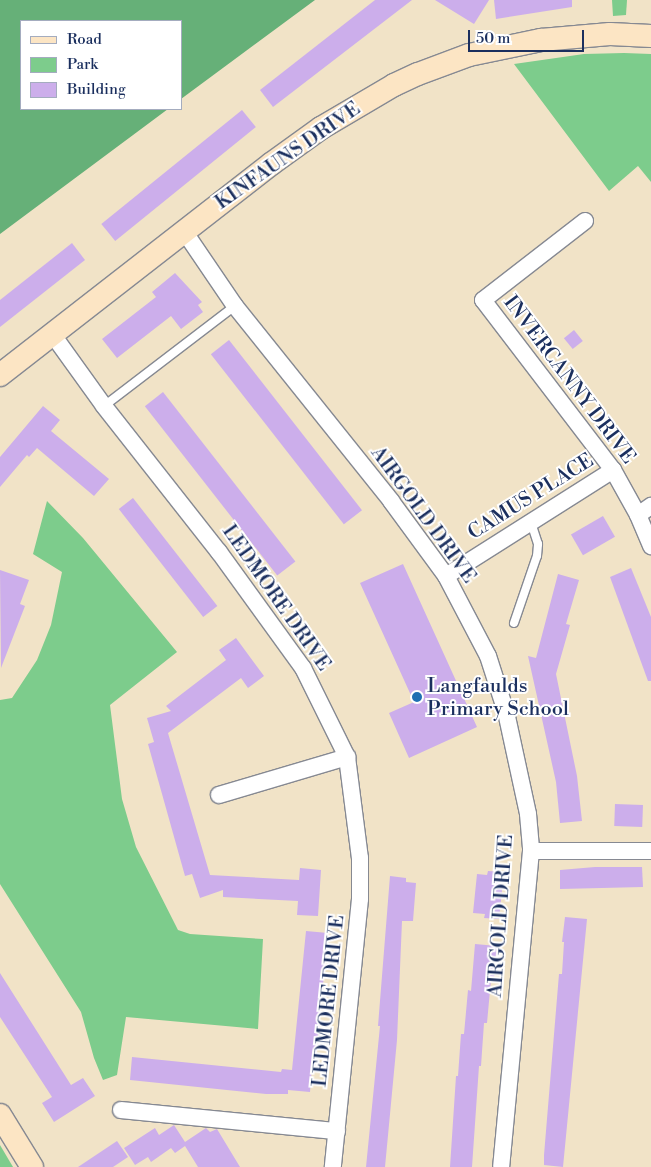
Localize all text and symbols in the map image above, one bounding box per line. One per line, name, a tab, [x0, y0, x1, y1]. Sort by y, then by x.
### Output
legend	[20, 20, 182, 110]
scale bar	[471, 20, 587, 52]
text: 50 m	[476, 29, 510, 48]
text: Road	[67, 30, 102, 49]
text: Park	[67, 55, 98, 74]
text: Building	[67, 80, 126, 99]
street label: KINFAUNS DRIVE	[211, 97, 365, 215]
street label: INVERCANNY DRIVE	[498, 291, 640, 469]
street label: AIRGOLD DRIVE	[365, 442, 481, 588]
street label: CAMUS PLACE	[464, 449, 598, 545]
street label: LEDMORE DRIVE	[217, 520, 335, 676]
place label: Langfaulds Primary School	[427, 674, 569, 721]
marker: Langfaulds Primary School	[411, 691, 423, 703]
street label: AIRGOLD DRIVE	[483, 834, 519, 998]
street label: LEDMORE DRIVE	[308, 914, 350, 1088]

